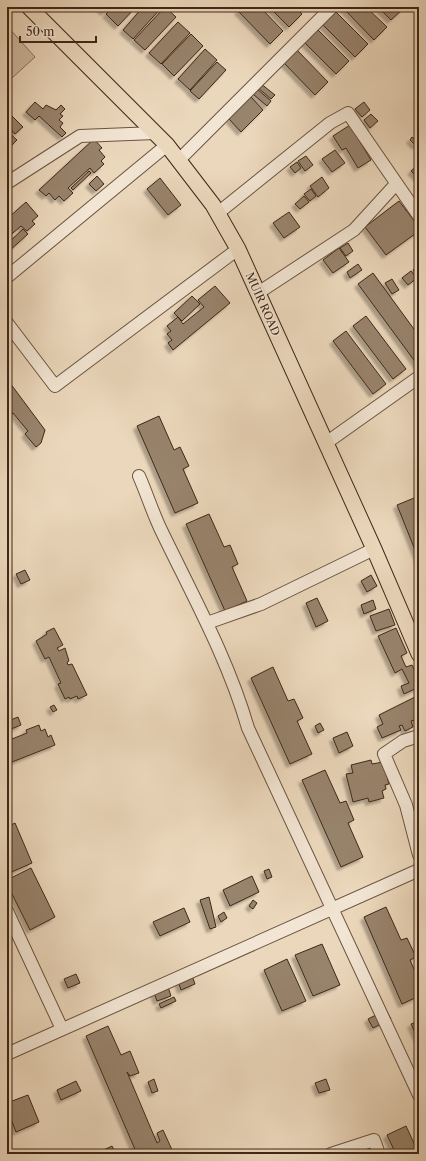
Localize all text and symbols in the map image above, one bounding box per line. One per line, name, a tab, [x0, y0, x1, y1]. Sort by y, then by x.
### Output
scale bar	[20, 18, 96, 44]
text: 50 m	[26, 24, 55, 39]
street label: MUIR ROAD	[243, 270, 283, 338]

